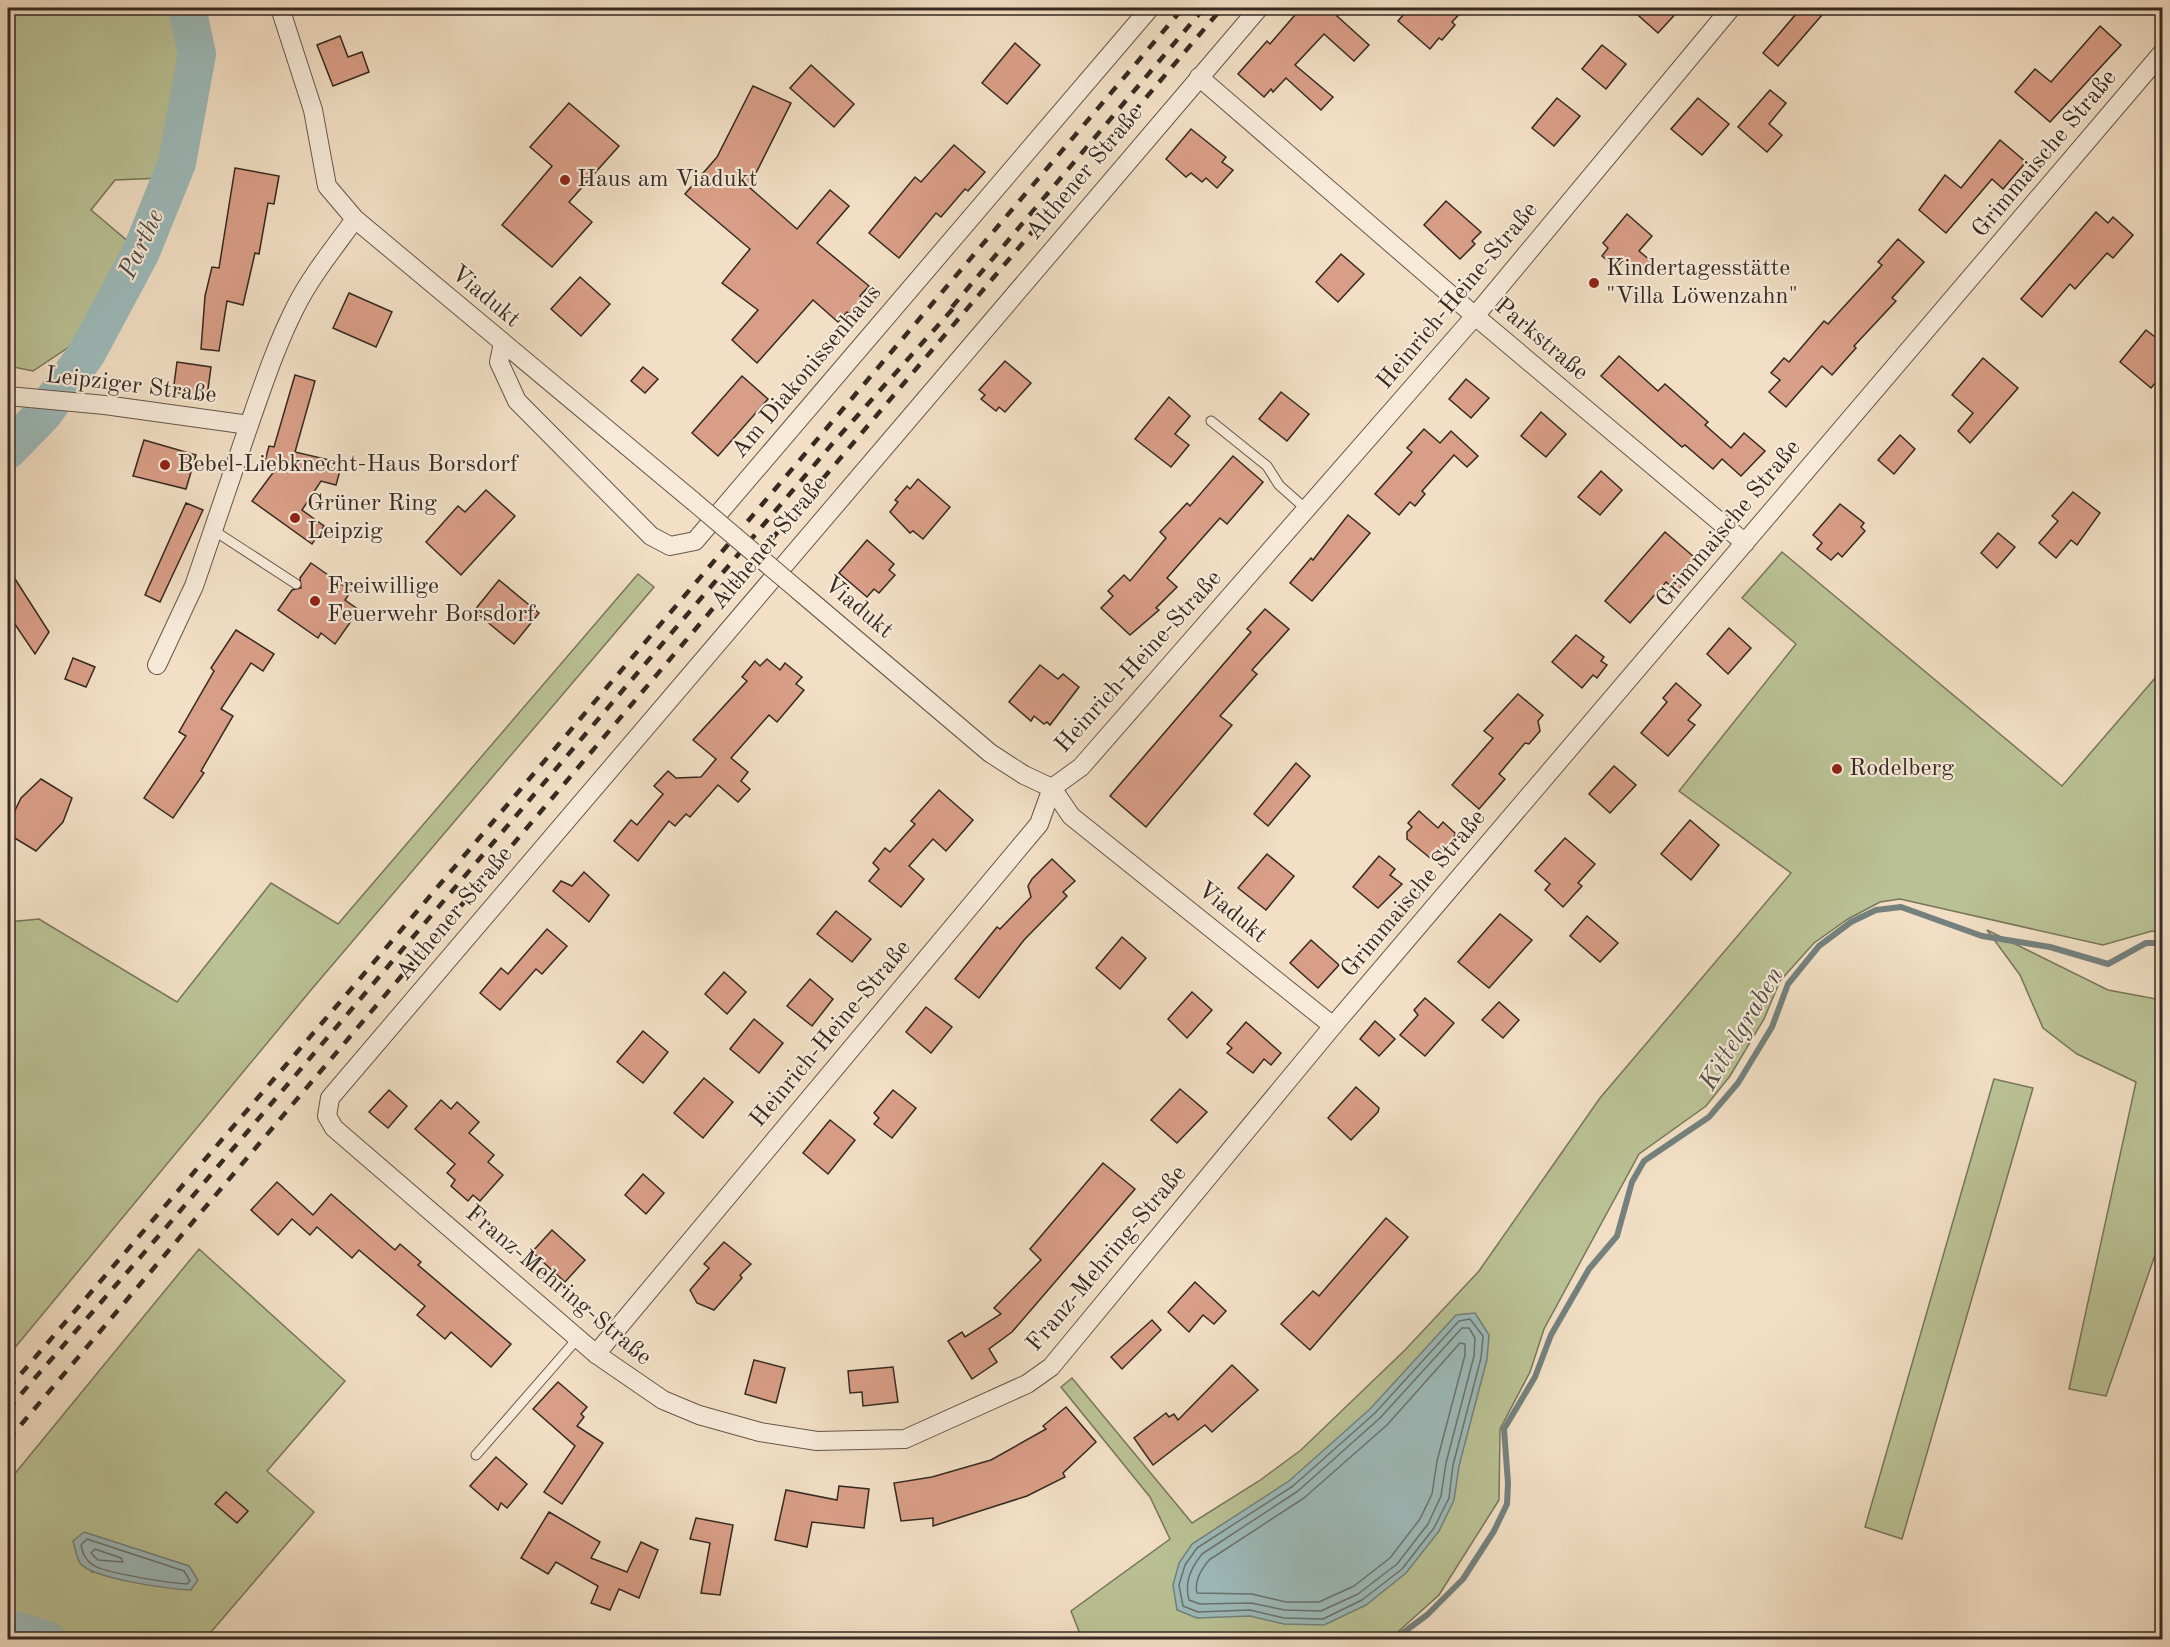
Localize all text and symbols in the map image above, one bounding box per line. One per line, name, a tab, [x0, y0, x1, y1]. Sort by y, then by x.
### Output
street label: Grimmaische Straße	[1968, 66, 2122, 242]
street label: Althener Straße	[1022, 102, 1148, 244]
place label: Haus am Viadukt	[577, 168, 757, 192]
marker: Haus am Viadukt	[558, 173, 572, 187]
street label: Heinrich-Heine-Straße	[1373, 198, 1543, 394]
water label: Parthe	[114, 205, 169, 284]
place label: Kindertagesstätte "Villa Löwenzahn"	[1606, 257, 1798, 309]
street label: Viadukt	[446, 261, 524, 333]
marker: Kindertagesstätte "Villa Löwenzahn"	[1587, 276, 1601, 290]
street label: Am Diakonissenhaus	[728, 281, 886, 463]
street label: Parkstraße	[1490, 294, 1592, 386]
street label: Leipziger Straße	[44, 364, 218, 408]
street label: Grimmaische Straße	[1652, 436, 1806, 612]
place label: Bebel-Liebknecht-Haus Borsdorf	[177, 453, 519, 477]
marker: Bebel-Liebknecht-Haus Borsdorf	[158, 458, 172, 472]
street label: Althener Straße	[707, 472, 833, 614]
place label: Grüner Ring Leipzig	[307, 492, 437, 544]
marker: Grüner Ring Leipzig	[288, 511, 302, 525]
street label: Heinrich-Heine-Straße	[1051, 566, 1227, 758]
street label: Viadukt	[819, 572, 897, 644]
place label: Freiwillige Feuerwehr Borsdorf	[327, 575, 536, 627]
marker: Freiwillige Feuerwehr Borsdorf	[308, 594, 322, 608]
place label: Rodelberg	[1849, 757, 1954, 781]
marker: Rodelberg	[1830, 762, 1844, 776]
street label: Grimmaische Straße	[1337, 806, 1491, 982]
street label: Althener Straße	[392, 843, 518, 985]
street label: Viadukt	[1193, 878, 1271, 948]
street label: Heinrich-Heine-Straße	[746, 936, 916, 1132]
water label: Kittelgraben	[1695, 963, 1789, 1096]
street label: Franz-Mehring-Straße	[1023, 1162, 1191, 1356]
street label: Franz-Mehring-Straße	[461, 1202, 655, 1370]

